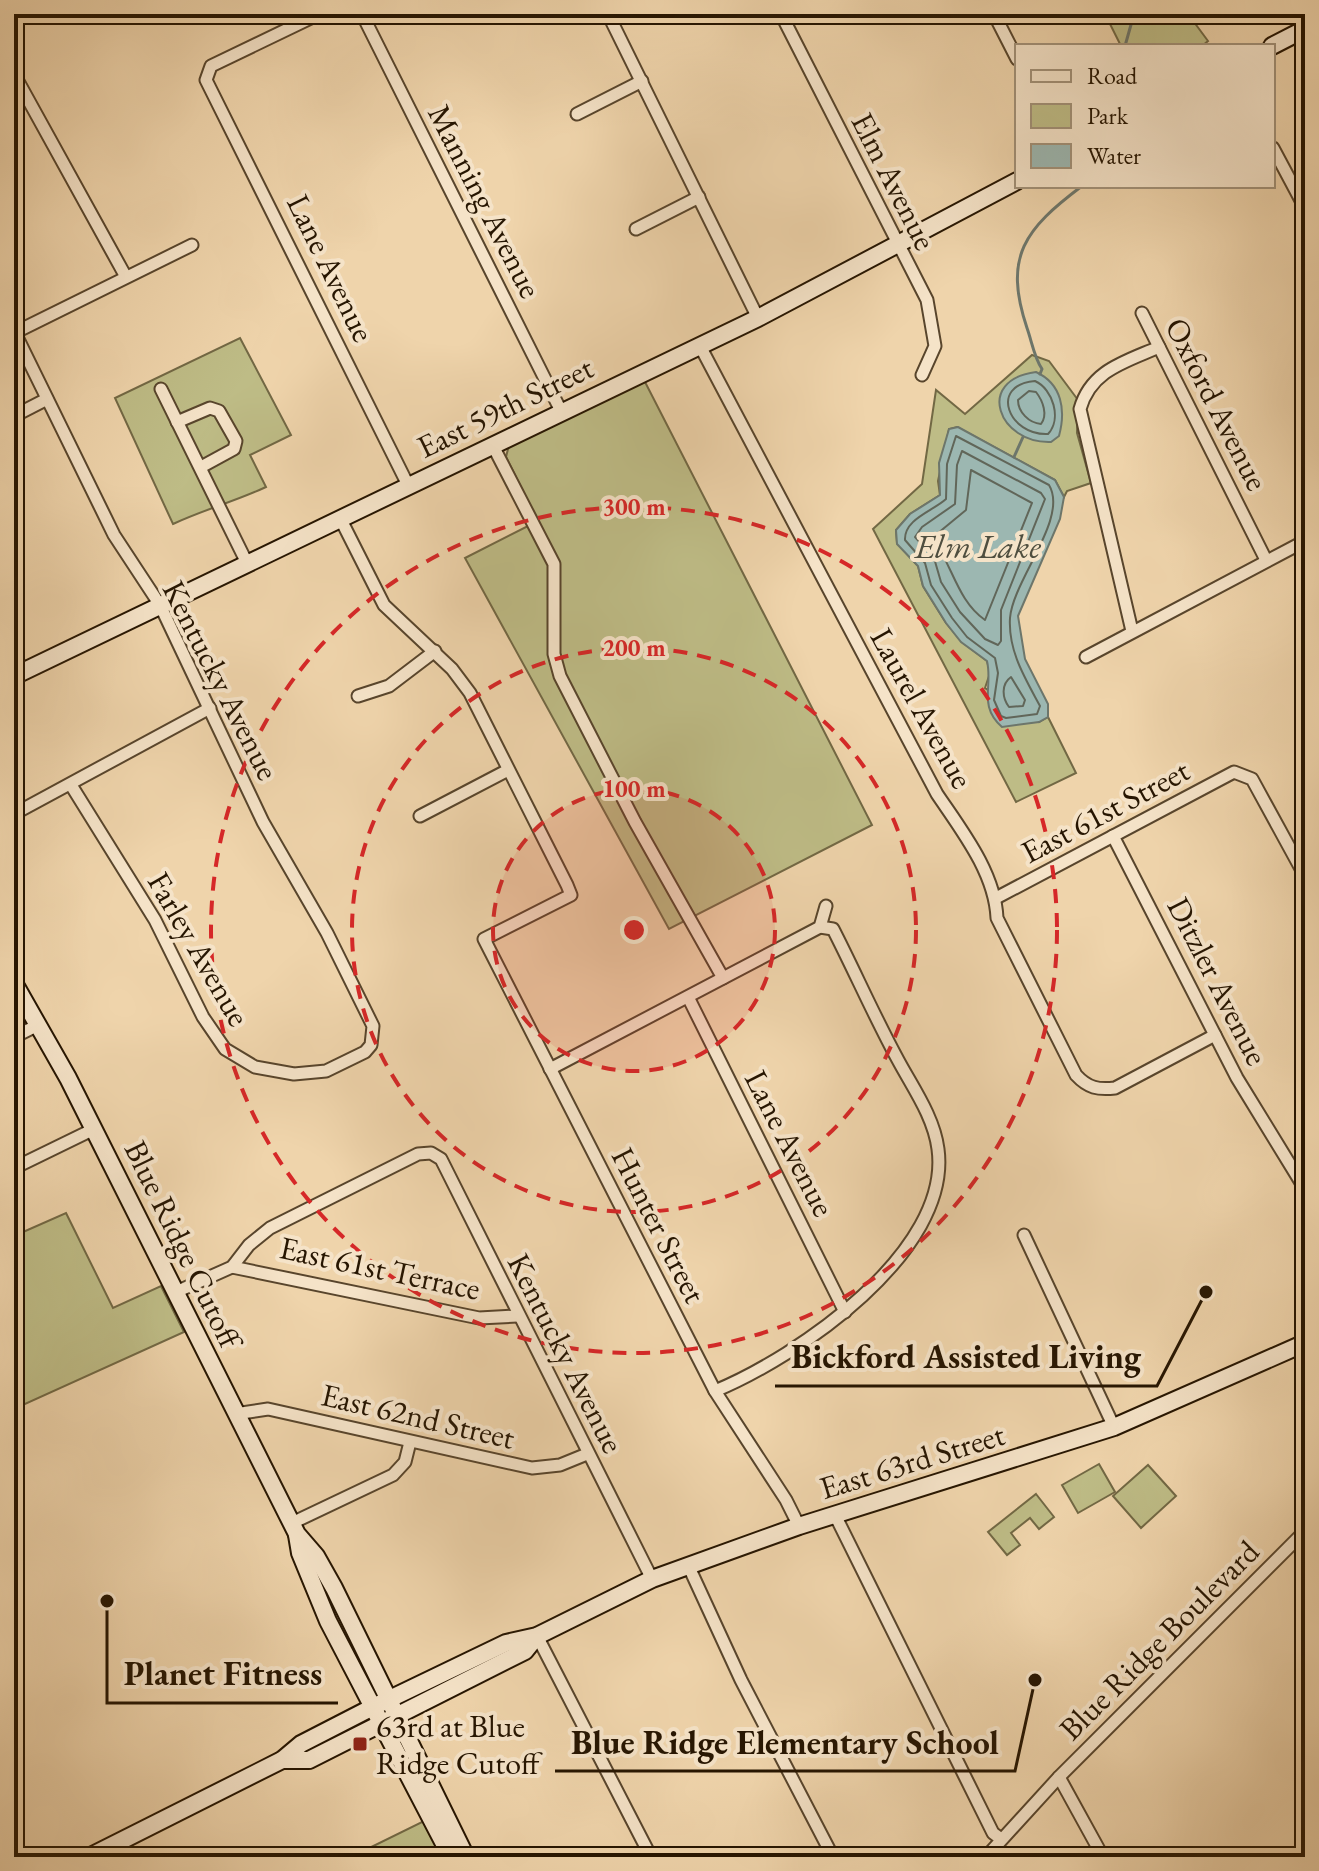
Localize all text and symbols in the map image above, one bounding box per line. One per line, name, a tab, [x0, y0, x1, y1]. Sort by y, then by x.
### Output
legend	[1015, 44, 1275, 188]
text: Road	[1087, 60, 1138, 91]
street label: Manning Avenue	[418, 97, 552, 305]
text: Park	[1087, 100, 1129, 131]
street label: Elm Avenue	[841, 105, 947, 257]
text: Water	[1087, 140, 1141, 171]
street label: Lane Avenue	[277, 187, 385, 349]
street label: Oxford Avenue	[1155, 310, 1279, 498]
street label: East 59th Street	[410, 346, 600, 468]
text: 300 m	[602, 491, 666, 522]
water label: Elm Lake	[913, 524, 1041, 568]
street label: Kentucky Avenue	[153, 573, 289, 787]
street label: Laurel Avenue	[861, 620, 983, 796]
text: 200 m	[602, 632, 666, 663]
street label: East 61st Street	[1014, 749, 1196, 873]
text: 100 m	[602, 773, 666, 804]
street label: Farley Avenue	[138, 864, 260, 1034]
street label: Ditzler Avenue	[1158, 890, 1278, 1072]
centre of rings	[620, 916, 648, 944]
street label: Lane Avenue	[735, 1063, 845, 1223]
street label: Blue Ridge Cutoff	[115, 1133, 253, 1358]
street label: Hunter Street	[602, 1140, 716, 1310]
street label: East 61st Terrace	[276, 1226, 484, 1310]
street label: Kentucky Avenue	[498, 1246, 634, 1460]
callout: Bickford Assisted Living	[775, 1328, 1157, 1386]
text: Bickford Assisted Living	[791, 1334, 1142, 1378]
street label: East 62nd Street	[317, 1373, 519, 1459]
street label: East 63rd Street	[814, 1413, 1010, 1509]
street label: Blue Ridge Boulevard	[1050, 1530, 1269, 1749]
callout: Planet Fitness	[107, 1645, 338, 1703]
text: Planet Fitness	[124, 1651, 322, 1695]
place label: 63rd at Blue Ridge Cutoff	[376, 1705, 543, 1784]
callout: Blue Ridge Elementary School	[555, 1713, 1015, 1771]
text: Blue Ridge Elementary School	[571, 1720, 999, 1764]
marker: 63rd at Blue Ridge Cutoff	[351, 1735, 369, 1753]

